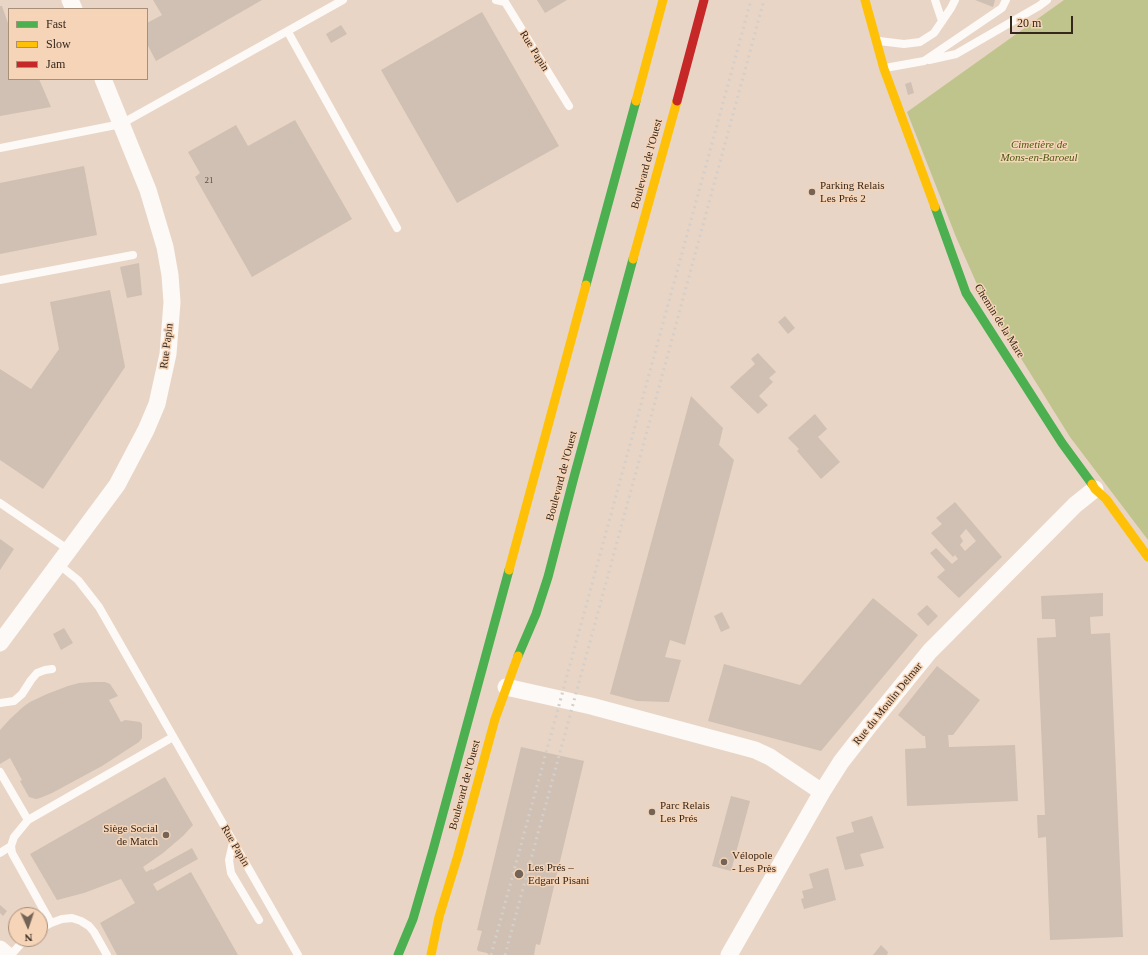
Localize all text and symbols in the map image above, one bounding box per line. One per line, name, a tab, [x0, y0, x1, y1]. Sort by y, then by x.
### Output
legend	[8, 8, 148, 80]
scale bar	[1012, 8, 1075, 34]
text: 20 m	[1017, 16, 1041, 30]
text: Fast	[46, 17, 66, 31]
street label: Rue Papin	[516, 28, 552, 74]
text: Slow	[46, 37, 71, 51]
text: Jam	[46, 57, 65, 71]
street label: Boulevard de l'Ouest	[629, 118, 665, 210]
park label: Cimetière de Mons-en-Baroeul	[1000, 138, 1078, 164]
house number: 21	[204, 176, 214, 186]
place label: Parking Relais Les Prés 2	[820, 179, 884, 205]
marker: Parking Relais Les Prés 2	[807, 187, 817, 197]
street label: Chemin de la Mare	[971, 282, 1027, 360]
street label: Rue Papin	[158, 323, 176, 369]
street label: Boulevard de l'Ouest	[544, 430, 580, 522]
street label: Rue du Moulin Delmar	[851, 660, 925, 748]
street label: Boulevard de l'Ouest	[447, 739, 483, 831]
place label: Parc Relais Les Prés	[660, 799, 710, 825]
marker: Parc Relais Les Prés	[647, 807, 657, 817]
place label: Siège Social de Match	[103, 822, 158, 848]
street label: Rue Papin	[218, 823, 252, 869]
marker: Siège Social de Match	[161, 830, 171, 840]
place label: Vélopole - Les Près	[732, 849, 776, 875]
marker: Vélopole - Les Près	[719, 857, 729, 867]
place label: Les Prés – Edgard Pisani	[528, 861, 589, 887]
marker: Les Prés – Edgard Pisani	[513, 868, 525, 880]
north arrow	[8, 907, 48, 947]
text: N	[24, 932, 33, 944]

